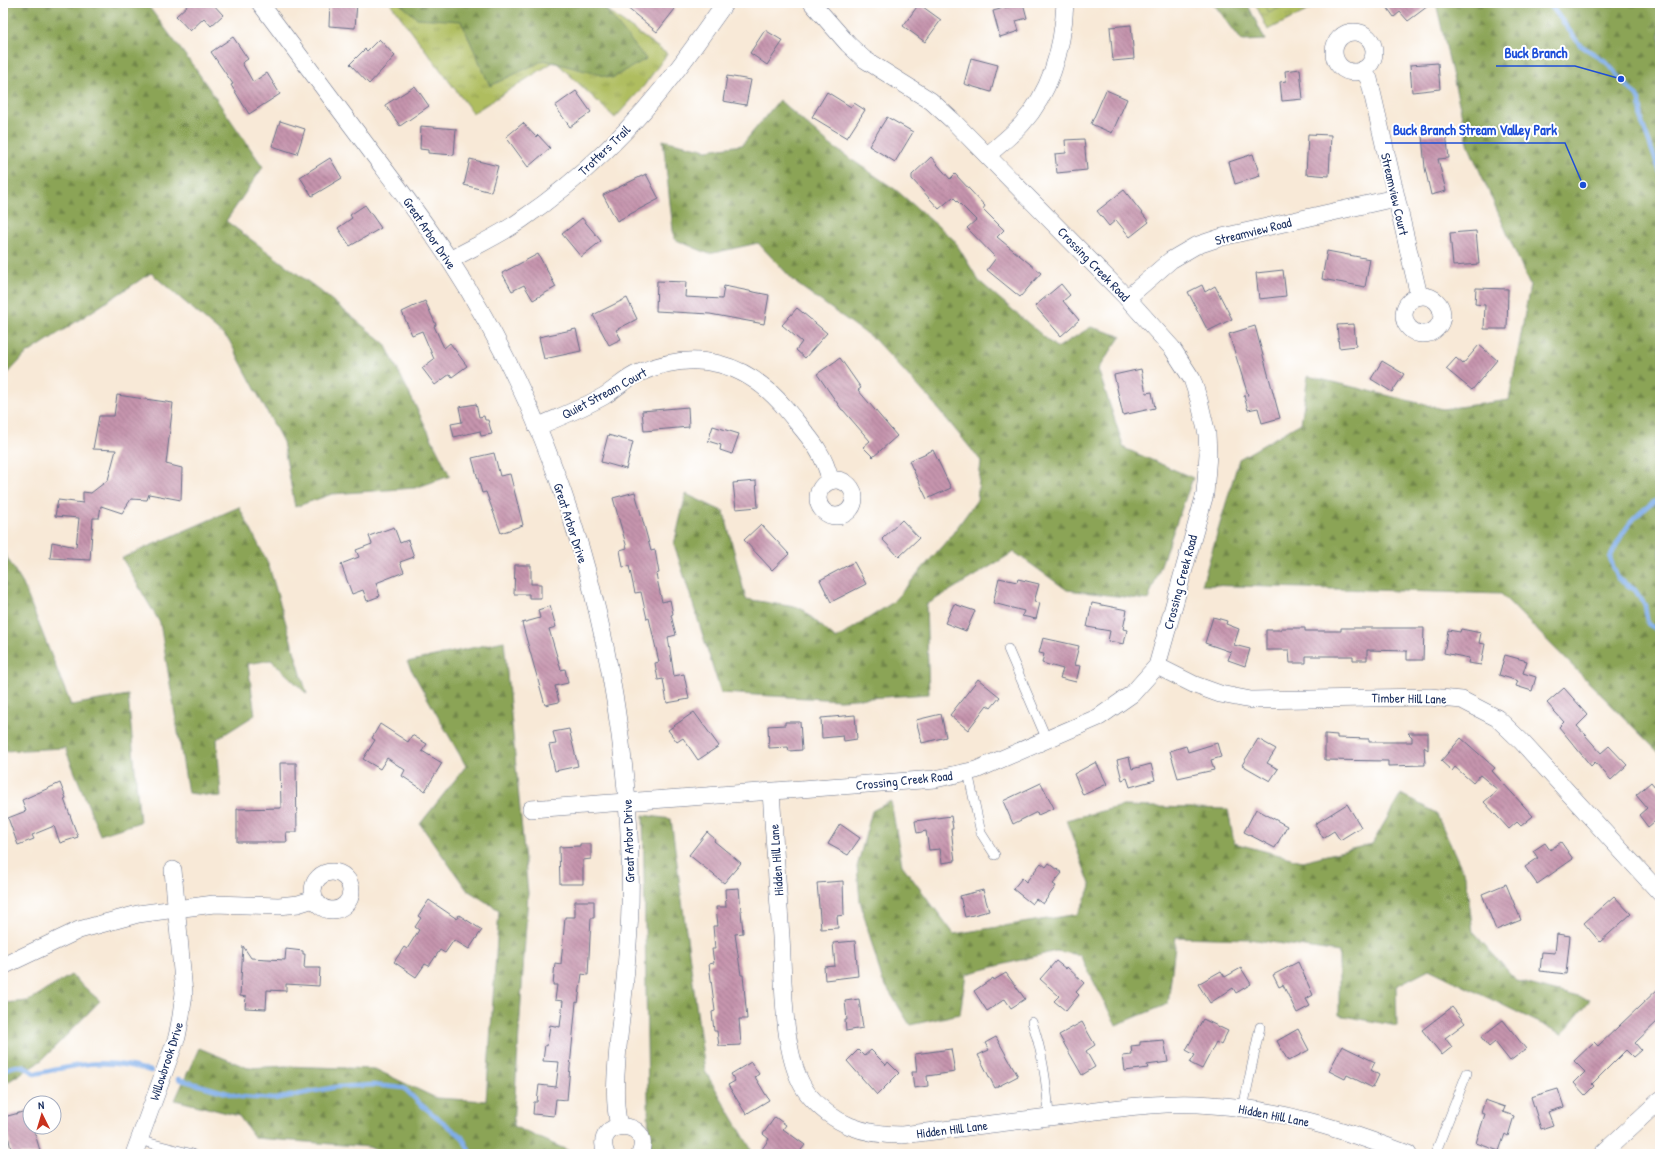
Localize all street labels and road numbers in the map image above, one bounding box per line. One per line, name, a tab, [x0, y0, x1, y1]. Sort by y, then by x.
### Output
street label: Trotters Trail	[574, 120, 634, 179]
street label: Streamview Court	[1377, 151, 1413, 237]
street label: Great Arbor Drive	[399, 193, 461, 273]
street label: Streamview Road	[1213, 213, 1293, 249]
street label: Crossing Creek Road	[1054, 223, 1134, 305]
street label: Quiet Stream Court	[558, 363, 650, 423]
street label: Great Arbor Drive	[550, 481, 592, 565]
street label: Crossing Creek Road	[1159, 533, 1201, 631]
street label: Timber Hill Lane	[1371, 688, 1447, 708]
street label: Crossing Creek Road	[855, 766, 953, 794]
street label: Great Arbor Drive	[618, 799, 638, 883]
street label: Hidden Hill Lane	[765, 824, 787, 896]
street label: Willowbrook Drive	[145, 1019, 187, 1103]
street label: Hidden Hill Lane	[1237, 1099, 1311, 1131]
street label: Hidden Hill Lane	[915, 1116, 989, 1142]

